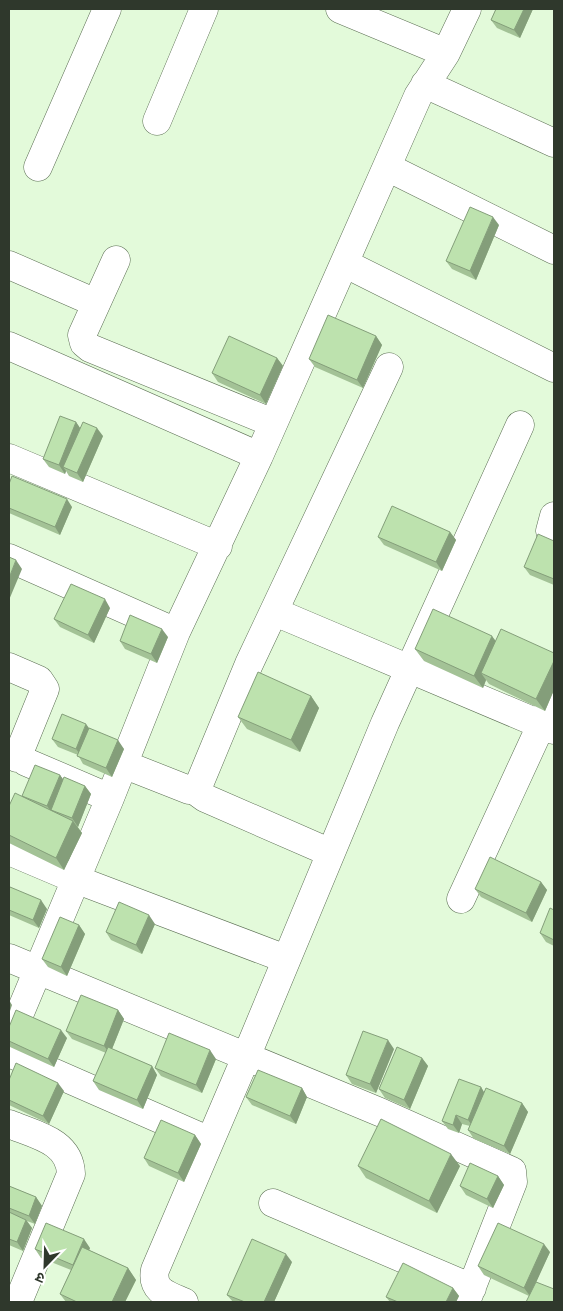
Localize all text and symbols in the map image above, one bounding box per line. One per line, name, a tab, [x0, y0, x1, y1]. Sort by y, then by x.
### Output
north arrow	[20, 1241, 70, 1291]
text: उ	[32, 1268, 47, 1289]

